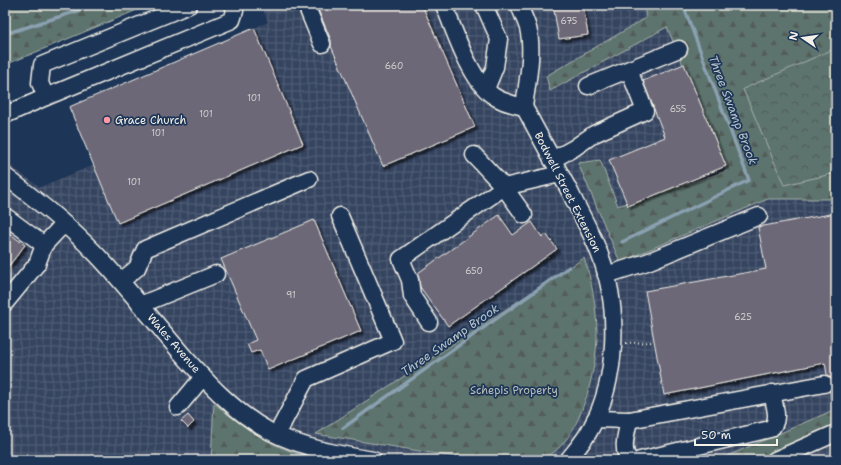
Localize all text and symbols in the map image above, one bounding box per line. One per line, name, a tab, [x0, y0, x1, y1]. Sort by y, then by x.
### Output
house number: 675	[561, 15, 577, 27]
north arrow	[783, 18, 823, 58]
text: N	[785, 30, 802, 42]
water label: Three Swamp Brook	[705, 53, 761, 167]
house number: 660	[385, 60, 403, 72]
house number: 101	[247, 92, 261, 104]
house number: 655	[670, 103, 686, 115]
house number: 101	[199, 108, 213, 120]
place label: Grace Church	[115, 113, 186, 128]
marker: Grace Church	[102, 115, 112, 125]
house number: 101	[151, 127, 165, 139]
street label: Bodwell Street Extension	[531, 129, 605, 255]
house number: 101	[127, 176, 141, 188]
house number: 650	[465, 265, 483, 277]
house number: 91	[286, 289, 296, 301]
water label: Three Swamp Brook	[398, 300, 502, 380]
street label: Wales Avenue	[144, 310, 204, 376]
house number: 625	[734, 311, 752, 323]
park label: Schepis Property	[470, 383, 558, 398]
scale bar	[695, 421, 777, 447]
text: 50 m	[701, 427, 731, 443]

